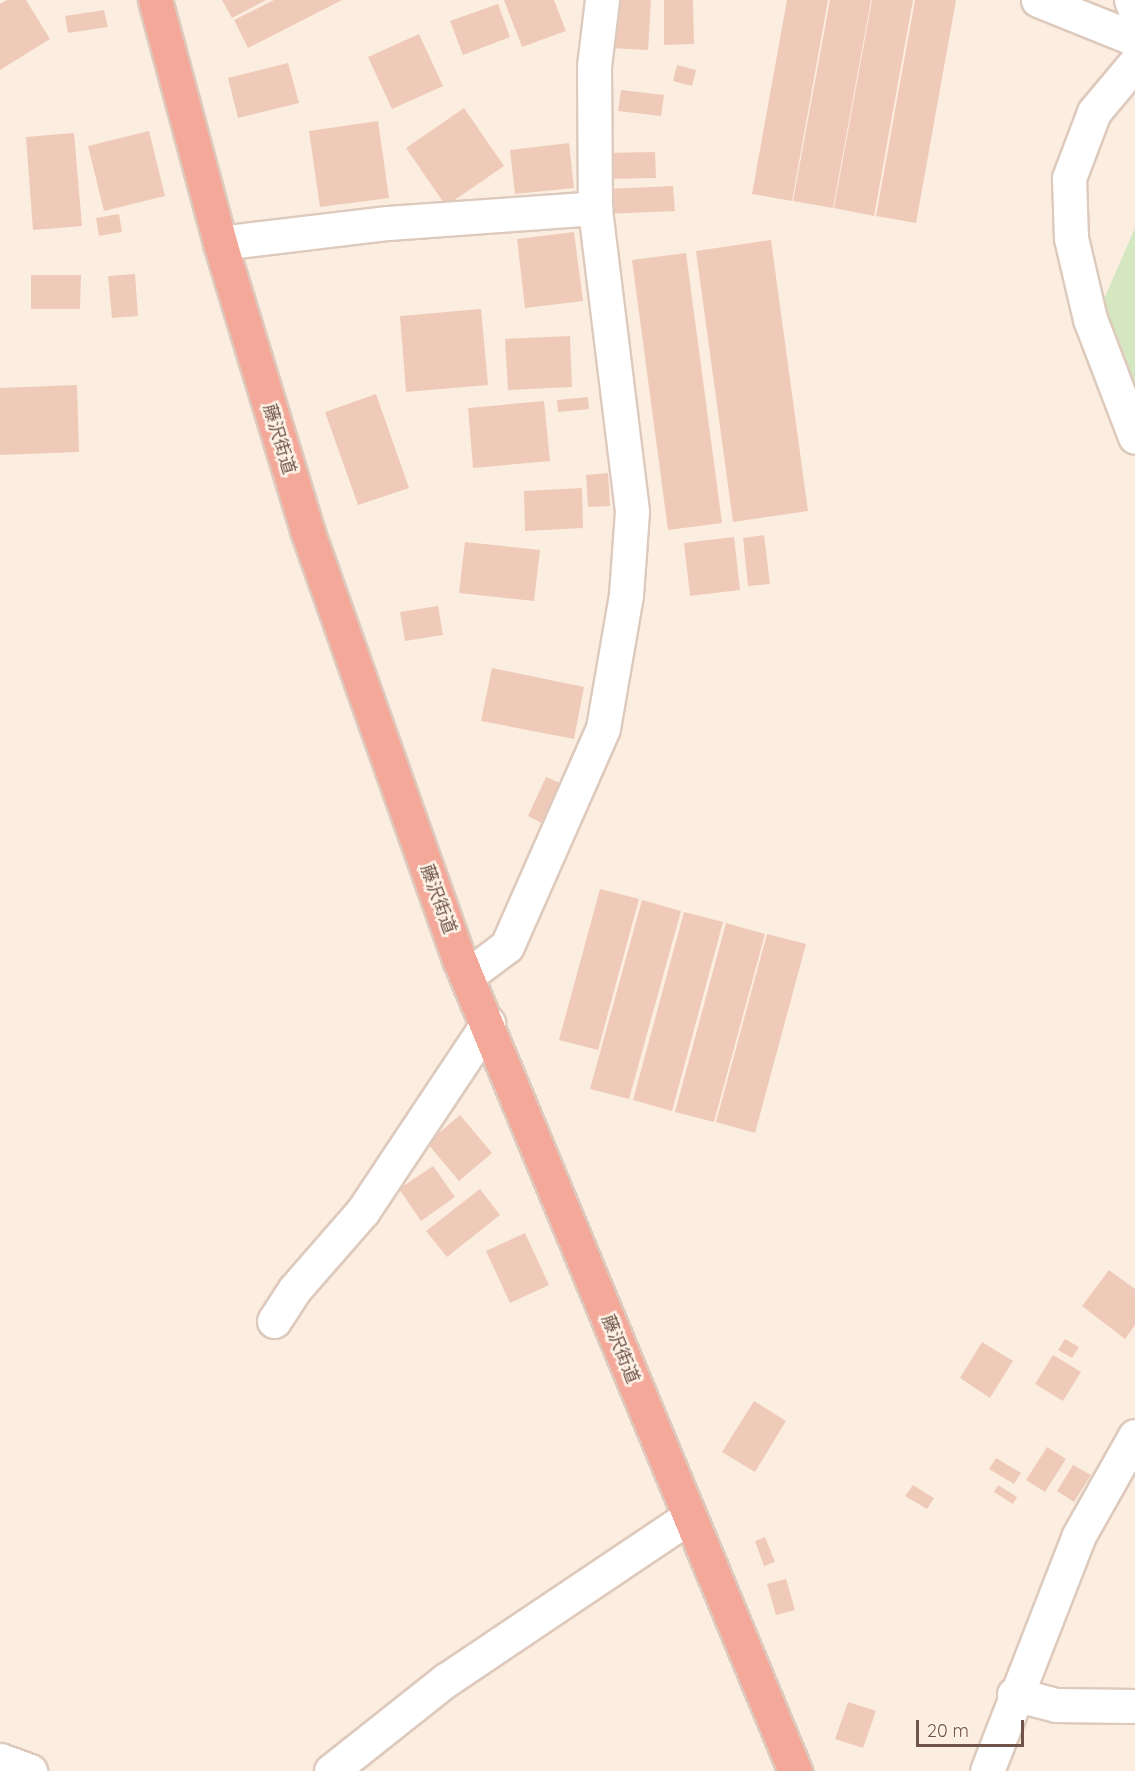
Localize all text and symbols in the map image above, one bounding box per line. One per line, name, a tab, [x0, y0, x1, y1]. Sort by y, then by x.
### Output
street label: 藤沢街道	[258, 401, 300, 477]
street label: 藤沢街道	[416, 861, 460, 937]
street label: 藤沢街道	[597, 1312, 643, 1386]
scale bar	[919, 1708, 1027, 1746]
text: 20 m	[927, 1719, 969, 1742]

